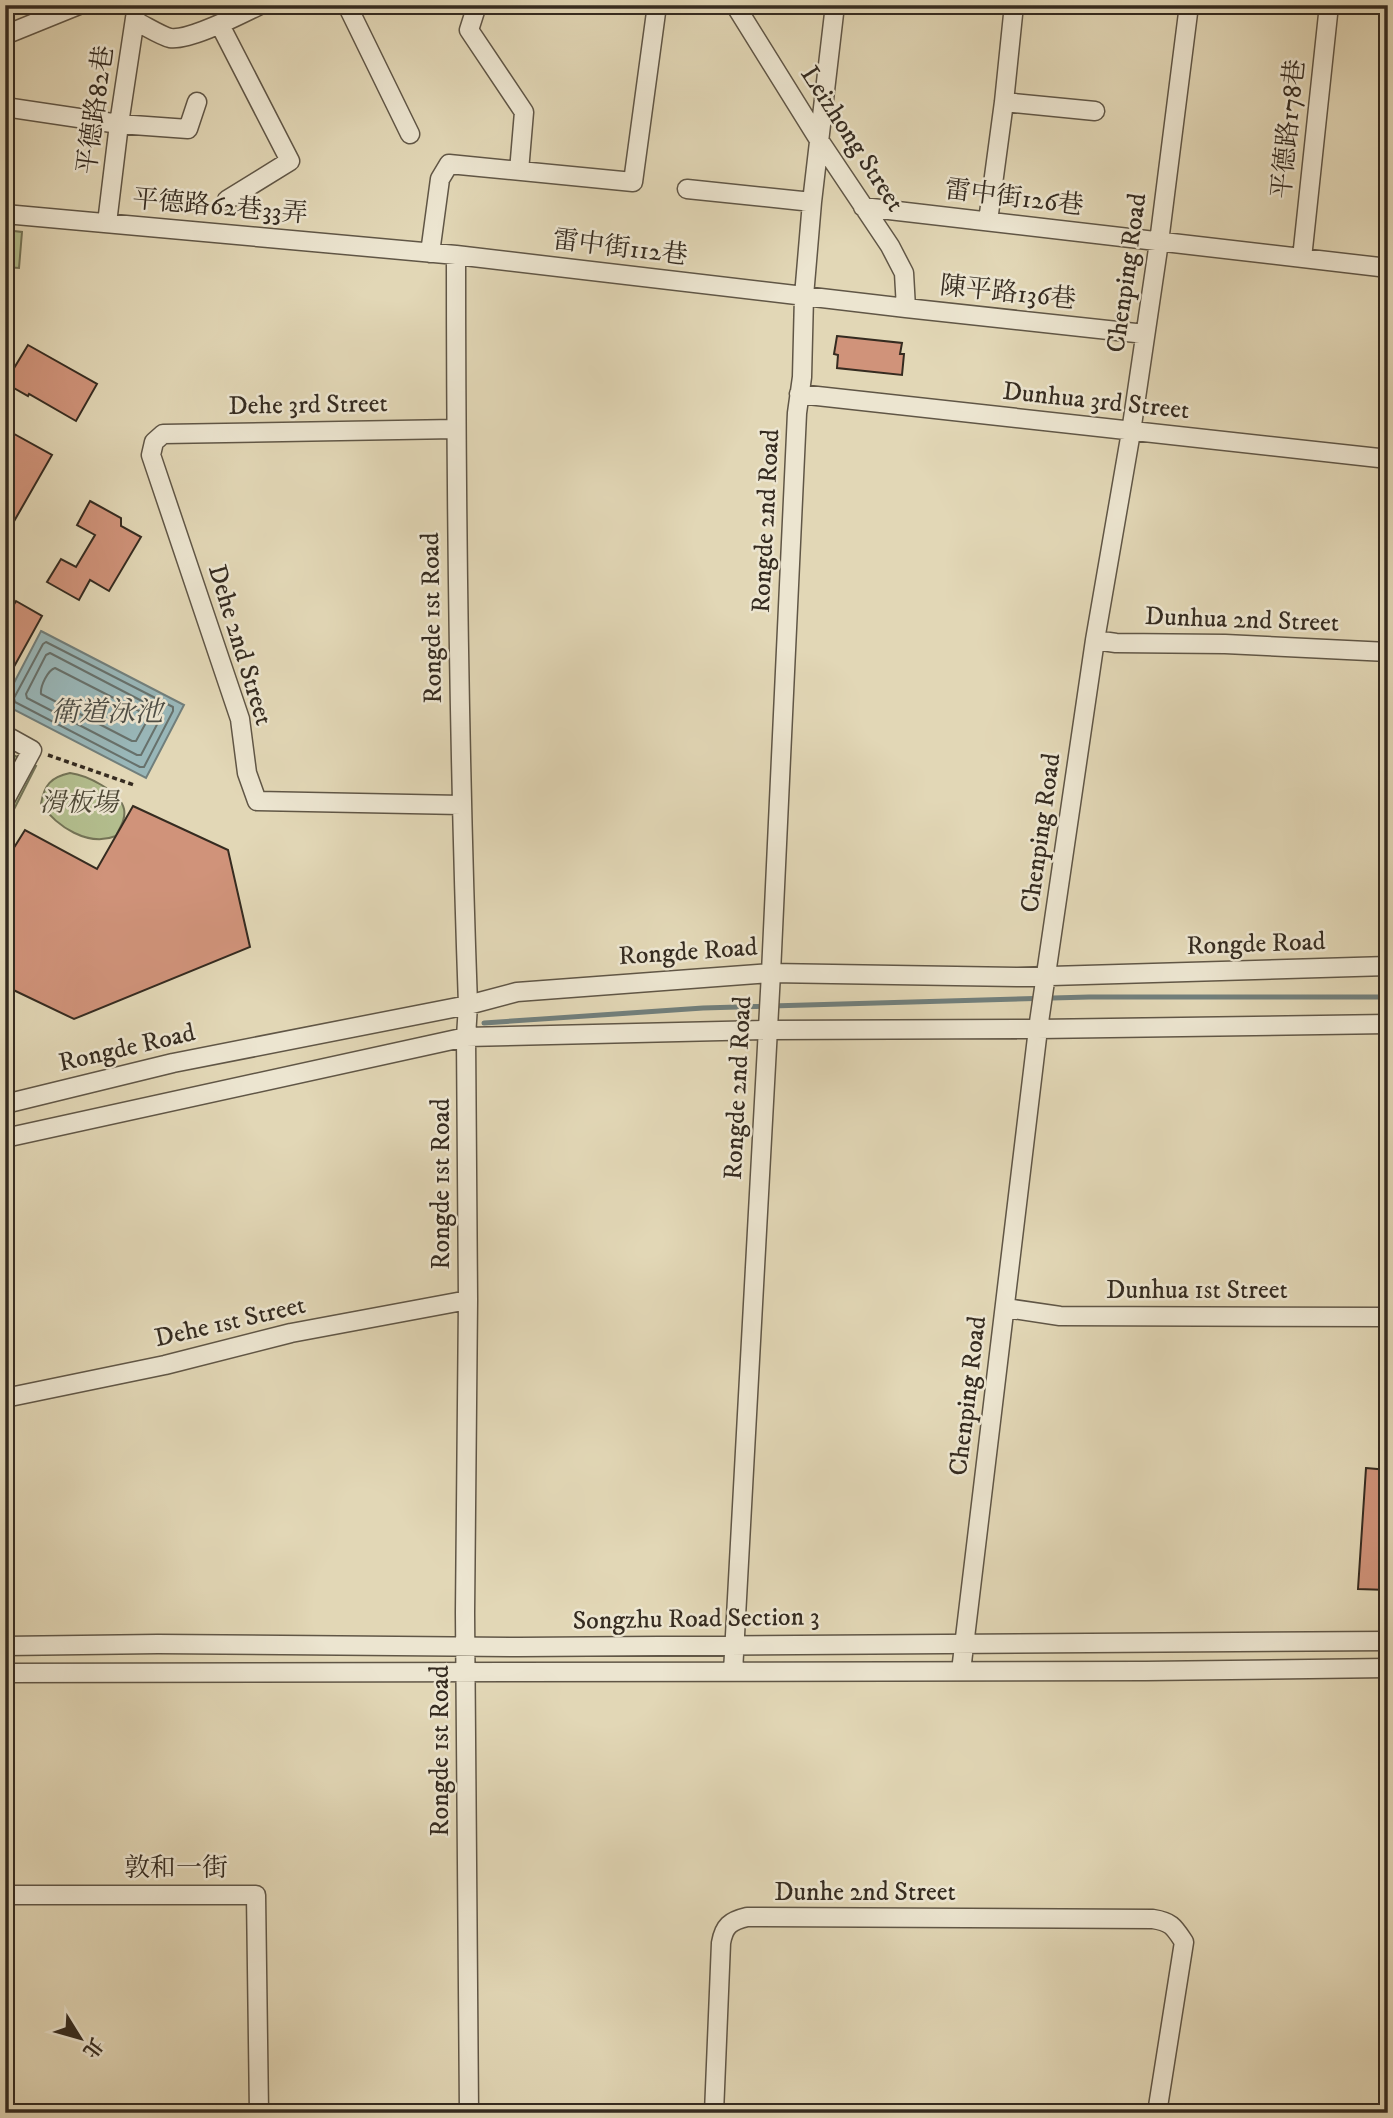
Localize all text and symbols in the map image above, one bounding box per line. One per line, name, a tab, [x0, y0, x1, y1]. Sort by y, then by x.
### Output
street label: 平德路82巷	[71, 43, 121, 177]
street label: 平德路178巷	[1265, 58, 1313, 200]
street label: Leizhong Street	[793, 60, 911, 218]
street label: 雷中街126巷	[943, 173, 1085, 223]
street label: 平德路62巷33弄	[131, 183, 309, 231]
street label: Chenping Road	[1099, 191, 1155, 355]
street label: 雷中街112巷	[551, 223, 689, 273]
street label: 陳平路136巷	[938, 269, 1078, 317]
street label: Dunhua 3rd Street	[1001, 375, 1191, 427]
street label: Dehe 3rd Street	[228, 387, 388, 423]
street label: Rongde 2nd Road	[745, 428, 787, 614]
street label: Rongde 1st Road	[414, 532, 450, 704]
street label: Dehe 2nd Street	[200, 561, 280, 729]
street label: Dunhua 2nd Street	[1144, 600, 1340, 640]
water label: 衛道泳池	[51, 695, 166, 730]
street label: Chenping Road	[1013, 751, 1069, 915]
park label: 滑板場	[40, 787, 120, 820]
street label: Rongde Road	[1186, 925, 1326, 963]
street label: Rongde Road	[617, 931, 759, 973]
street label: Rongde 2nd Road	[717, 995, 759, 1181]
street label: Rongde Road	[55, 1016, 199, 1080]
street label: Rongde 1st Road	[425, 1098, 458, 1270]
street label: Dunhua 1st Street	[1106, 1274, 1288, 1307]
street label: Dehe 1st Street	[151, 1289, 309, 1355]
street label: Chenping Road	[942, 1314, 994, 1478]
street label: Songzhu Road Section 3	[572, 1600, 820, 1638]
street label: Rongde 1st Road	[424, 1665, 457, 1837]
street label: 敦和一街	[124, 1852, 228, 1885]
street label: Dunhe 2nd Street	[774, 1876, 956, 1909]
north arrow	[46, 2002, 116, 2072]
text: 北	[77, 2033, 107, 2062]

